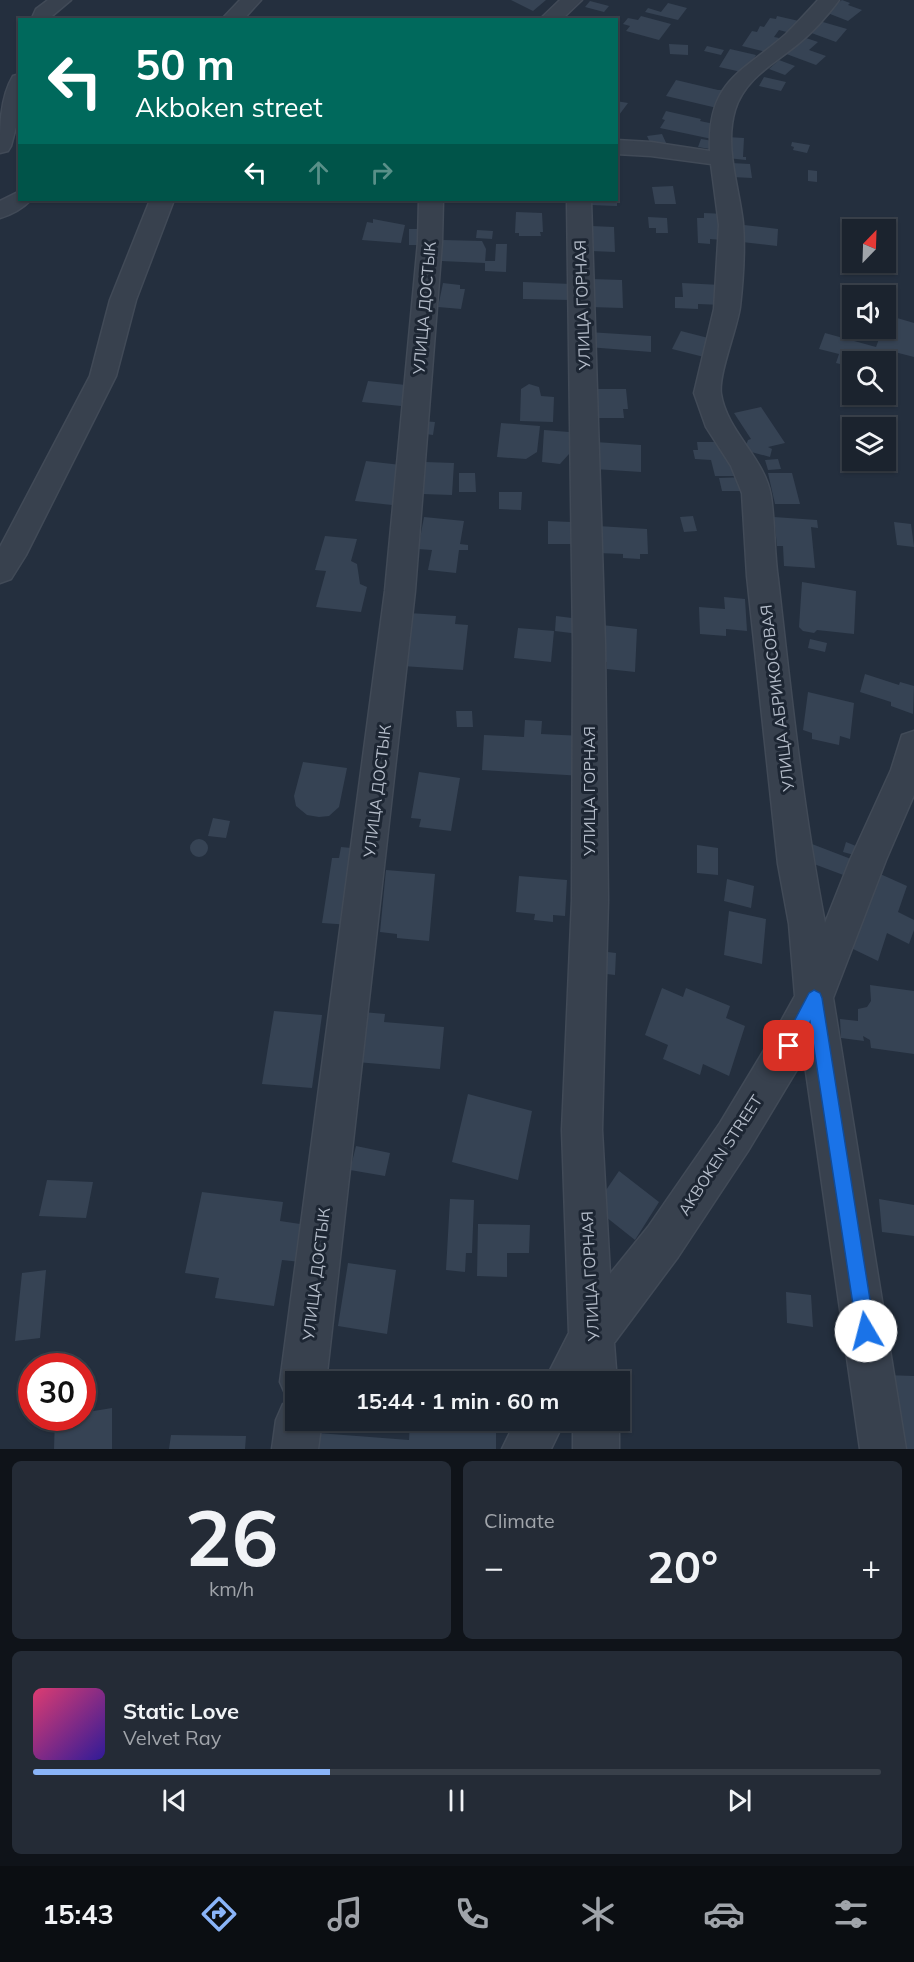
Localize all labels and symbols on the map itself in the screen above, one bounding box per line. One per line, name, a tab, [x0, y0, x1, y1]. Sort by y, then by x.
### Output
north arrow	[842, 219, 896, 273]
street label: УЛИЦА ДОСТЫК	[408, 240, 440, 376]
street label: УЛИЦА ГОРНАЯ	[570, 240, 594, 371]
street label: УЛИЦА АБРИКОСОВАЯ	[756, 604, 798, 793]
street label: УЛИЦА ДОСТЫК	[359, 723, 395, 860]
street label: УЛИЦА ГОРНАЯ	[579, 726, 599, 857]
pin	[763, 1020, 814, 1071]
street label: AKBOKEN STREET	[674, 1091, 767, 1219]
street label: УЛИЦА ДОСТЫК	[298, 1206, 334, 1343]
street label: УЛИЦА ГОРНАЯ	[577, 1211, 603, 1342]
position arrow	[834, 1299, 898, 1363]
speed limit sign: 30	[18, 1353, 96, 1431]

